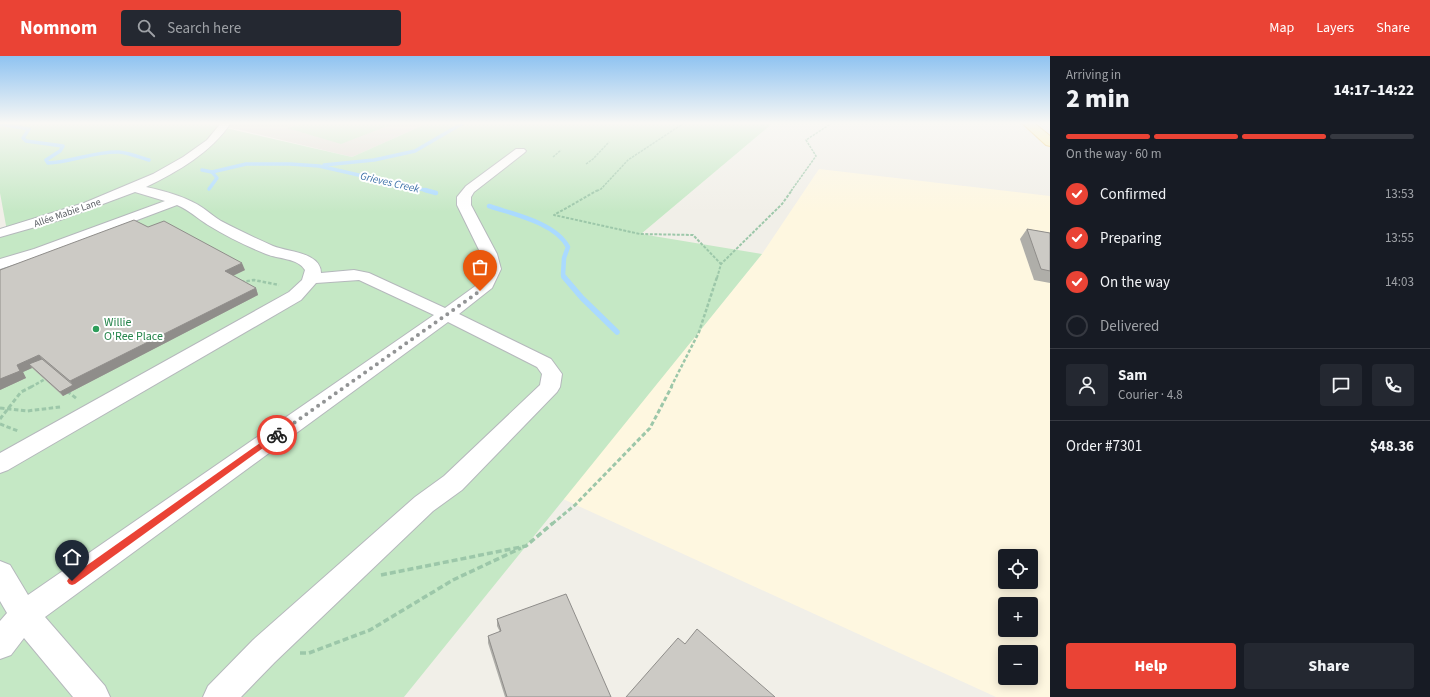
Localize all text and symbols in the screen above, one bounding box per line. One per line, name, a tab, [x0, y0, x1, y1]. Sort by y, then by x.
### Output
search box	[121, 10, 401, 46]
text: Nomnom	[20, 15, 97, 42]
icon: search	[135, 17, 157, 39]
text: Search here	[167, 18, 241, 39]
text: Map	[1269, 18, 1294, 38]
text: Layers	[1316, 18, 1354, 38]
text: Share	[1376, 18, 1410, 38]
text: Arriving in	[1066, 66, 1121, 84]
text: 2 min	[1066, 80, 1130, 117]
text: 14:17–14:22	[1333, 80, 1414, 101]
text: On the way · 60 m	[1066, 145, 1161, 163]
water label: Grieves Creek	[359, 168, 422, 197]
icon: check	[1066, 183, 1088, 205]
text: Confirmed	[1100, 184, 1166, 205]
text: 13:53	[1385, 185, 1414, 203]
street label: Allée Mabie Lane	[32, 195, 103, 231]
icon: check	[1066, 227, 1088, 249]
text: Preparing	[1100, 228, 1161, 249]
text: 13:55	[1385, 229, 1414, 247]
pin	[463, 250, 497, 291]
icon: bag	[469, 256, 491, 278]
icon: check	[1066, 271, 1088, 293]
text: On the way	[1100, 272, 1170, 293]
text: 14:03	[1385, 273, 1414, 291]
place label: Willie O'Ree Place	[104, 314, 163, 345]
text: Delivered	[1100, 316, 1159, 337]
marker: Willie O'Ree Place	[91, 324, 101, 334]
button: person	[1066, 364, 1108, 406]
button: chat	[1320, 364, 1362, 406]
button: phone	[1372, 364, 1414, 406]
text: Sam	[1118, 365, 1147, 386]
text: Courier · 4.8	[1118, 386, 1183, 404]
courier	[257, 415, 297, 455]
icon: bike	[266, 424, 288, 446]
text: Order #7301	[1066, 436, 1142, 457]
text: $48.36	[1370, 436, 1414, 457]
pin	[55, 540, 89, 581]
icon: home	[61, 546, 83, 568]
map controls	[998, 549, 1038, 685]
button: locate	[998, 549, 1038, 589]
button: +	[998, 597, 1038, 637]
button: Help	[1066, 643, 1236, 689]
button: Share	[1244, 643, 1414, 689]
button: −	[998, 645, 1038, 685]

